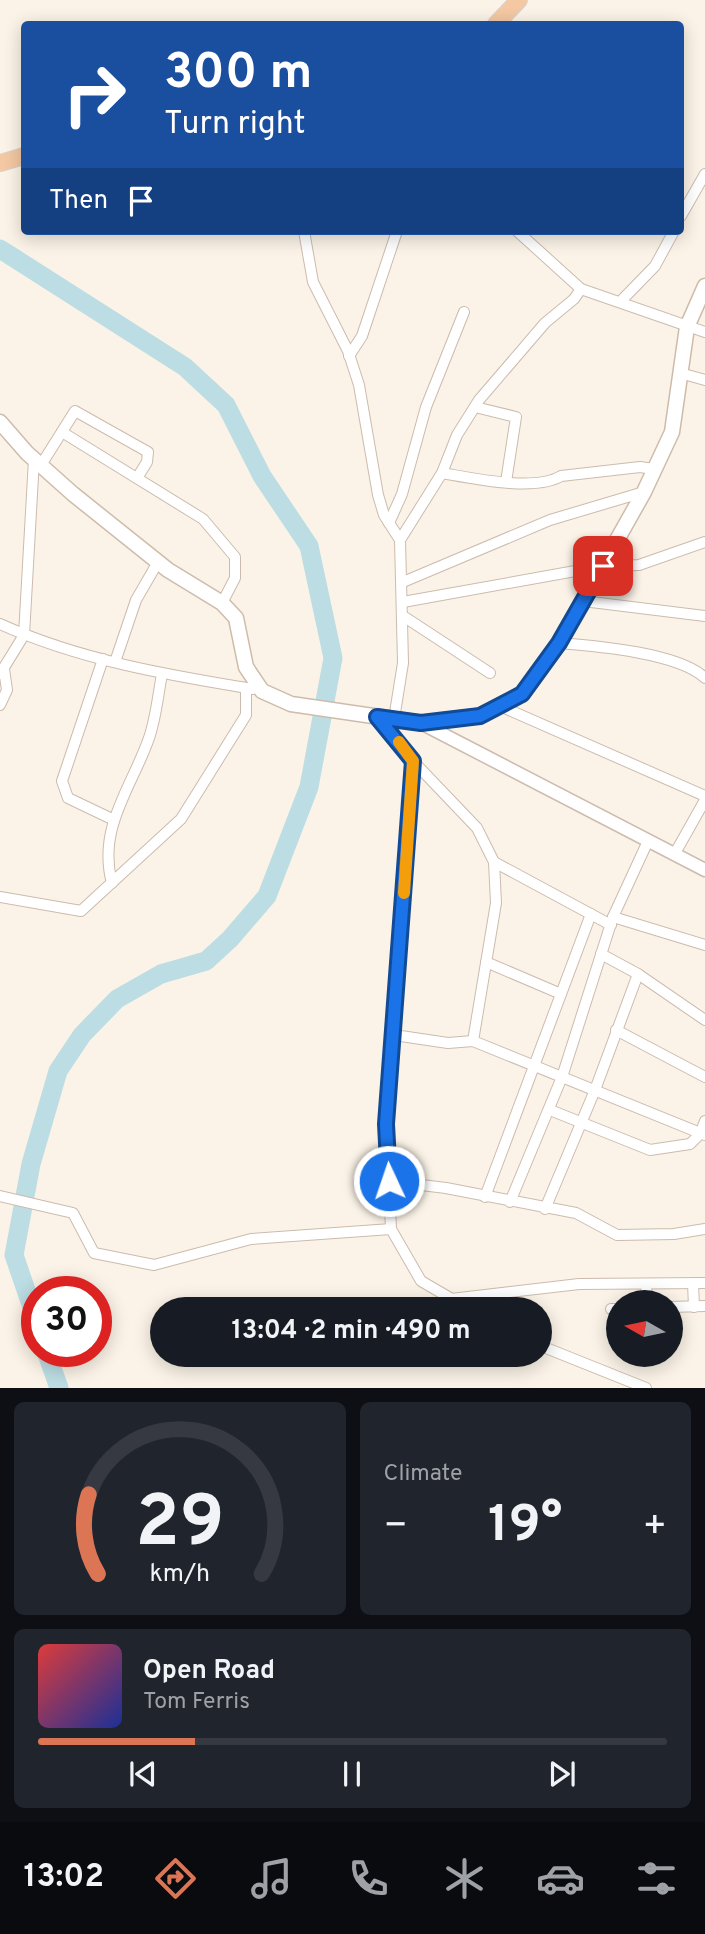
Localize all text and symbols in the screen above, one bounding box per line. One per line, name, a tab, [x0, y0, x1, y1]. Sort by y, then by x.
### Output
text: 300 m	[164, 44, 312, 106]
icon: right	[49, 49, 140, 140]
text: Turn right	[164, 105, 306, 145]
icon: arrive	[122, 182, 160, 220]
text: Then	[49, 185, 108, 218]
pin	[573, 536, 633, 596]
icon: arrive	[584, 547, 622, 585]
position arrow	[352, 1144, 426, 1218]
speed limit sign: 30	[21, 1276, 112, 1367]
north arrow	[606, 1290, 682, 1367]
map controls	[606, 1290, 683, 1367]
text: 13:04 · 2 min · 490 m	[231, 1315, 471, 1348]
text: Climate	[384, 1460, 462, 1489]
text: 29	[135, 1481, 224, 1573]
text: 19°	[488, 1494, 562, 1560]
text: −	[384, 1503, 408, 1552]
text: +	[642, 1503, 667, 1552]
text: km/h	[149, 1559, 210, 1591]
text: Open Road	[143, 1655, 275, 1688]
text: Tom Ferris	[143, 1688, 250, 1717]
icon: previous	[124, 1755, 162, 1793]
icon: pause	[333, 1755, 371, 1793]
icon: next	[543, 1755, 581, 1793]
icon: directions	[151, 1854, 200, 1903]
icon: music	[247, 1854, 296, 1903]
icon: phone	[344, 1854, 393, 1903]
icon: climate	[440, 1854, 489, 1903]
icon: car	[536, 1854, 585, 1903]
icon: filters	[632, 1854, 681, 1903]
text: 13:02	[24, 1858, 104, 1898]

